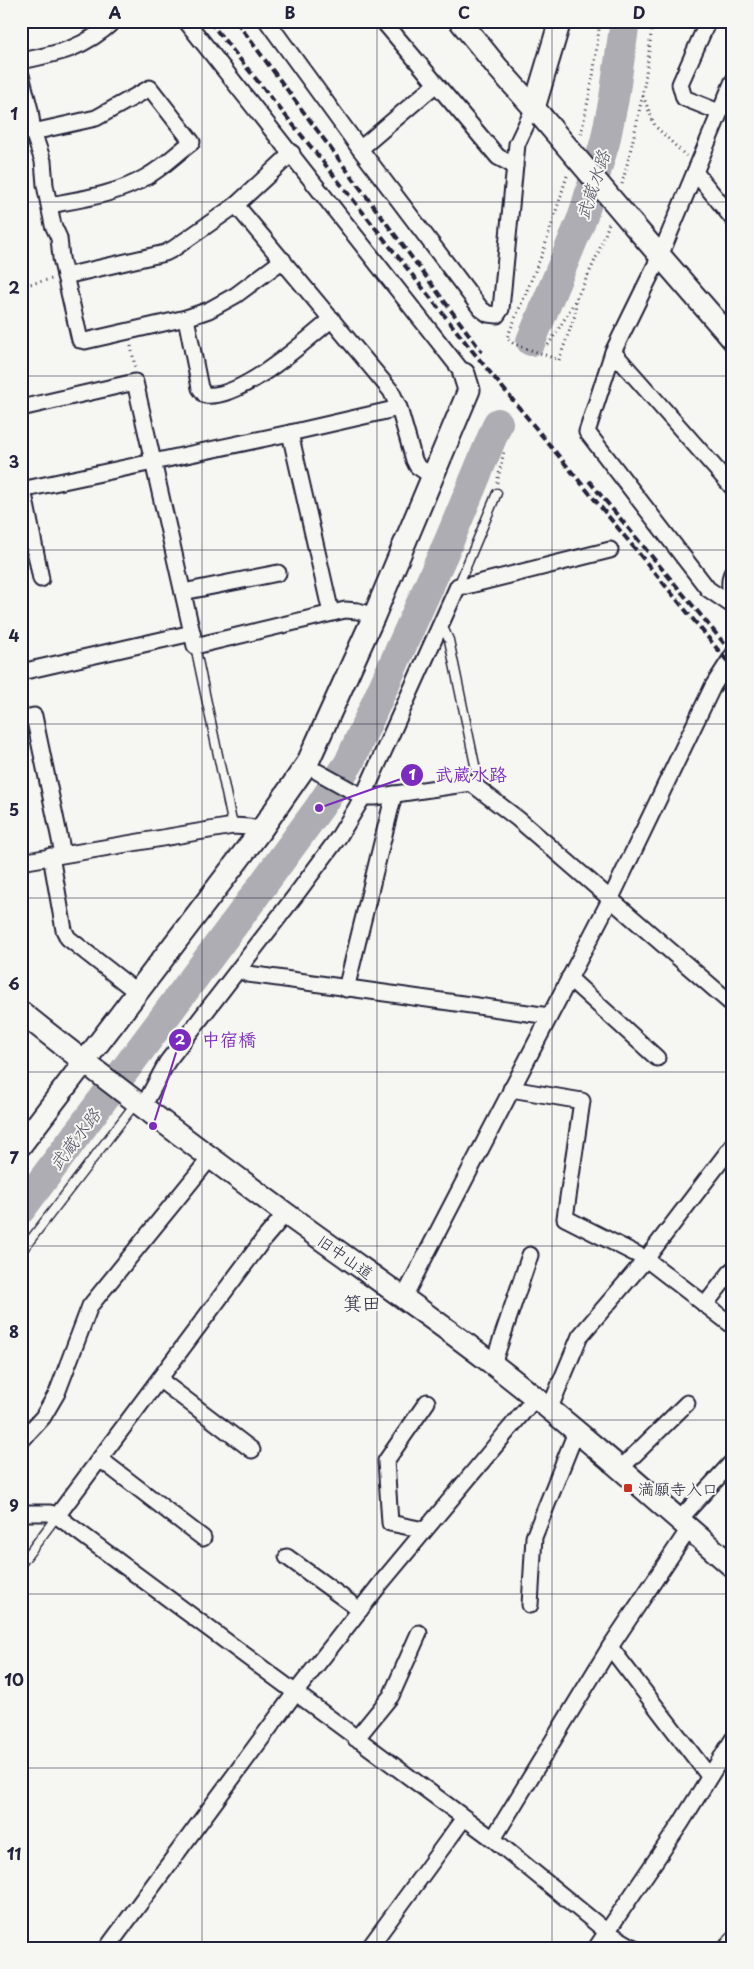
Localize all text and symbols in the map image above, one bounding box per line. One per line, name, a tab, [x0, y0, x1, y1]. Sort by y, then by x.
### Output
text: A	[109, 0, 122, 24]
text: B	[285, 0, 296, 24]
text: C	[458, 0, 470, 24]
text: D	[633, 0, 645, 24]
text: 1	[10, 101, 18, 125]
water label: 武蔵水路	[568, 146, 616, 223]
text: 2	[8, 275, 20, 299]
text: 3	[9, 449, 19, 473]
text: 4	[9, 623, 20, 647]
callout: 武蔵水路	[400, 758, 517, 791]
text: 武蔵水路	[435, 760, 507, 787]
text: 1	[408, 762, 416, 785]
text: 5	[9, 797, 19, 821]
text: 6	[8, 971, 20, 995]
callout: 中宿橋	[167, 1023, 266, 1056]
text: 中宿橋	[202, 1025, 256, 1052]
text: 2	[175, 1027, 186, 1050]
water label: 武蔵水路	[42, 1101, 107, 1176]
text: 7	[9, 1145, 19, 1169]
street label: 旧中山道	[313, 1228, 379, 1284]
district label: 箕田	[343, 1288, 381, 1316]
text: 8	[9, 1319, 19, 1343]
place label: 満願寺入口	[638, 1476, 718, 1500]
marker: 満願寺入口	[622, 1482, 634, 1494]
text: 9	[9, 1493, 19, 1517]
text: 10	[4, 1667, 24, 1691]
text: 11	[7, 1841, 21, 1865]

